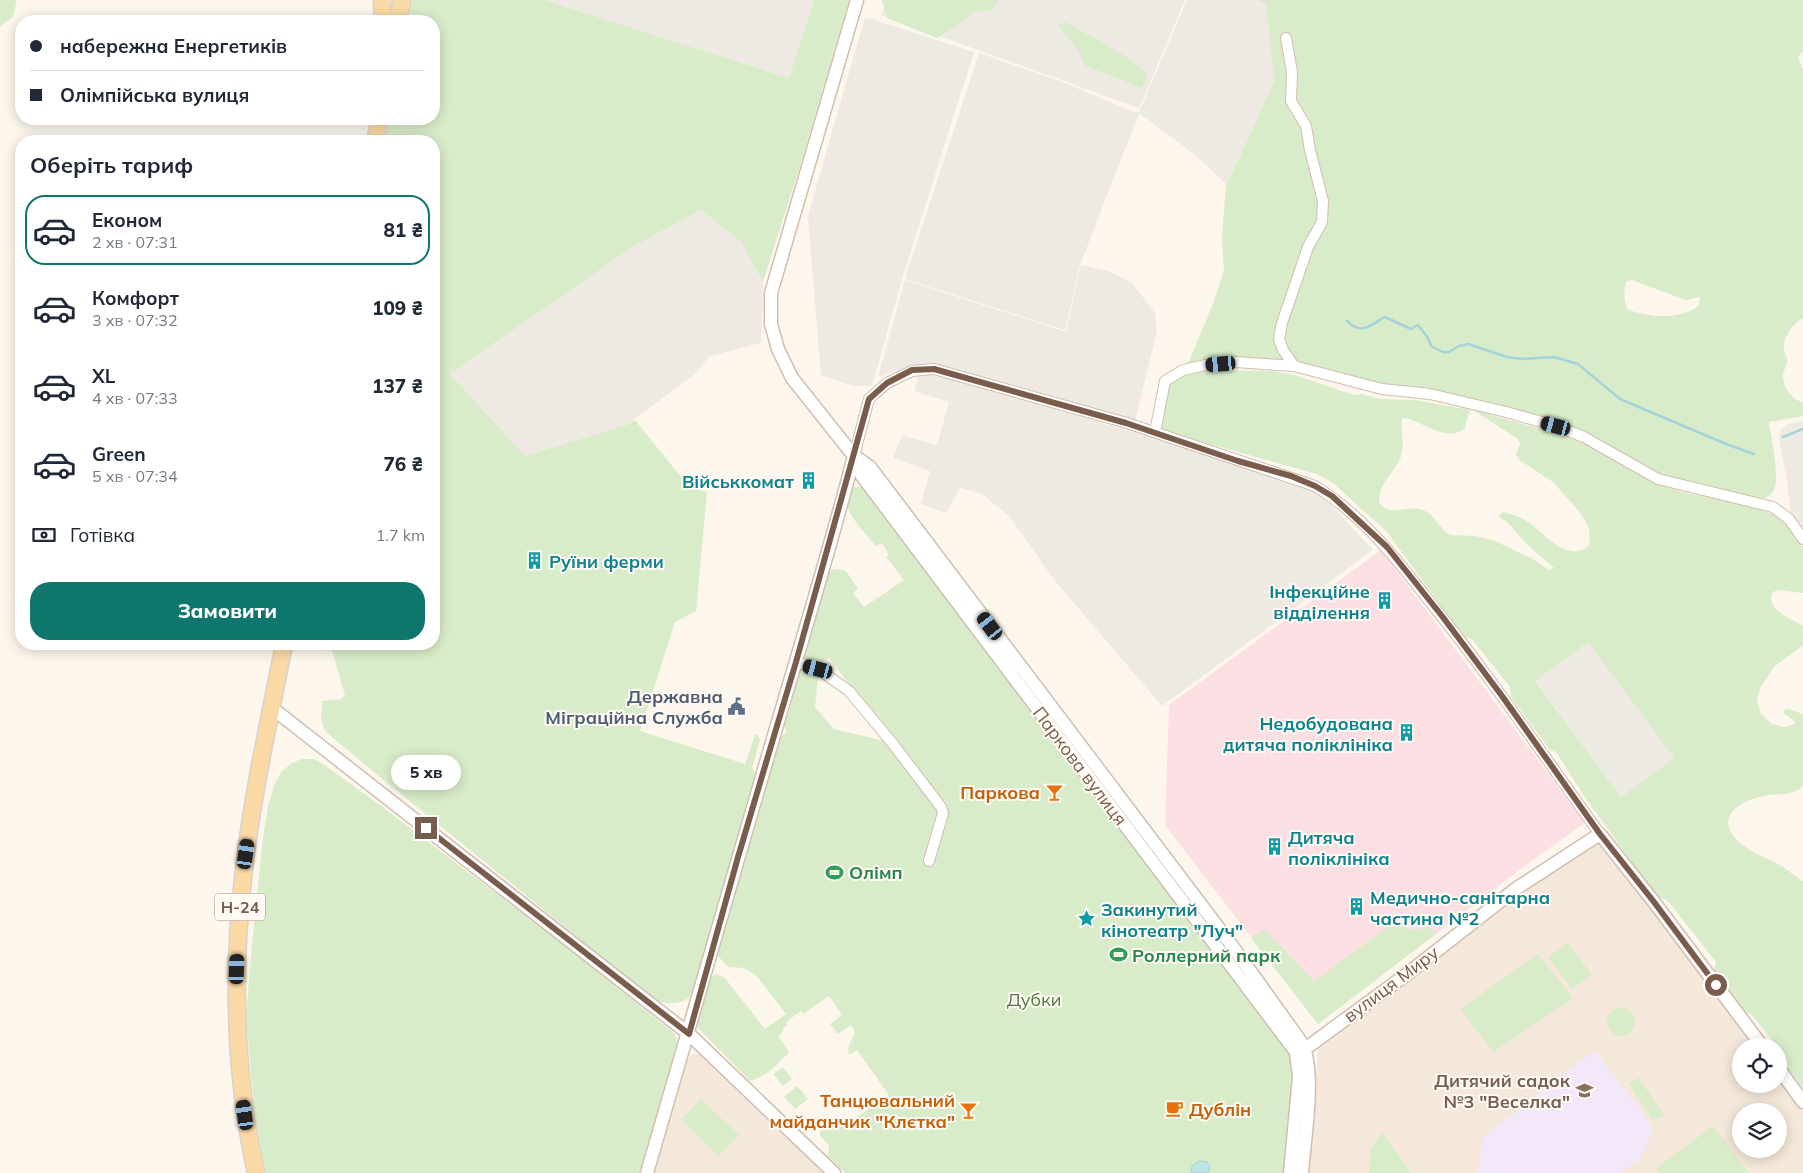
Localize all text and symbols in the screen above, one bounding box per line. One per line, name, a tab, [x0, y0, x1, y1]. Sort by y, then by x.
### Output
text: набережна Енергетиків	[60, 34, 287, 58]
text: Олімпійська вулиця	[60, 83, 249, 107]
text: Оберіть тариф	[30, 151, 193, 179]
icon: car	[32, 208, 77, 253]
text: Економ	[92, 208, 162, 232]
text: 81 ₴	[383, 218, 423, 242]
text: 2 хв · 07:31	[92, 232, 178, 252]
icon: car	[32, 286, 77, 331]
text: Комфорт	[92, 286, 179, 310]
text: 109 ₴	[372, 296, 423, 320]
text: 3 хв · 07:32	[92, 310, 178, 330]
car	[1205, 355, 1236, 373]
icon: car	[32, 364, 77, 409]
text: XL	[92, 364, 115, 388]
text: 137 ₴	[372, 374, 423, 398]
text: 4 хв · 07:33	[92, 388, 178, 408]
car	[1539, 415, 1572, 437]
icon: car	[32, 442, 77, 487]
text: Green	[92, 442, 146, 466]
text: 76 ₴	[383, 452, 423, 476]
text: 5 хв · 07:34	[92, 466, 178, 486]
place label: Військкомат	[682, 470, 794, 493]
building icon: Військкомат	[798, 471, 818, 491]
icon: cash	[30, 521, 58, 549]
text: Готівка	[70, 523, 135, 547]
text: 1.7 km	[376, 525, 425, 545]
place label: Руїни ферми	[549, 550, 664, 573]
building icon: Руїни ферми	[525, 551, 545, 571]
place label: Інфекційне відділення	[1269, 580, 1370, 624]
button: Замовити	[30, 582, 425, 640]
building icon: Інфекційне відділення	[1374, 591, 1394, 611]
car	[974, 610, 1005, 642]
car	[801, 658, 834, 680]
place label: Державна Міграційна Служба	[545, 685, 723, 729]
public building icon: Державна Міграційна Служба	[727, 696, 747, 716]
street label: Паркова вулиця	[1028, 702, 1132, 830]
place label: Недобудована дитяча поліклініка	[1223, 712, 1393, 756]
building icon: Недобудована дитяча поліклініка	[1397, 723, 1417, 743]
callout: 5 хв	[391, 756, 461, 790]
text: 5 хв	[410, 762, 442, 782]
place label: Паркова	[960, 781, 1040, 804]
bar icon: Паркова	[1044, 782, 1064, 802]
route end	[415, 817, 437, 839]
place label: Дитяча поліклініка	[1288, 826, 1390, 870]
building icon: Дитяча поліклініка	[1264, 837, 1284, 857]
car	[236, 838, 255, 870]
place label: Олімп	[849, 861, 903, 884]
sports icon: Олімп	[825, 862, 845, 882]
place label: Медично-санітарна частина №2	[1370, 886, 1550, 930]
road number: Н-24	[215, 894, 265, 920]
building icon: Медично-санітарна частина №2	[1346, 897, 1366, 917]
place label: Закинутий кінотеатр "Луч"	[1101, 898, 1243, 942]
place icon: Закинутий кінотеатр "Луч"	[1077, 909, 1097, 929]
street label: вулиця Миру	[1339, 941, 1443, 1027]
place label: Роллерний парк	[1132, 944, 1281, 967]
sports icon: Роллерний парк	[1108, 945, 1128, 965]
car	[228, 954, 245, 984]
route start	[1705, 974, 1727, 996]
park label: Дубки	[1007, 988, 1061, 1011]
map controls	[1732, 1038, 1787, 1158]
button: locate	[1732, 1038, 1787, 1093]
place label: Дитячий садок №3 "Веселка"	[1434, 1069, 1571, 1113]
school or university icon: Дитячий садок №3 "Веселка"	[1574, 1080, 1594, 1100]
place label: Танцювальний майданчик "Клєтка"	[770, 1089, 955, 1133]
place label: Дублін	[1189, 1098, 1251, 1121]
car	[235, 1099, 254, 1131]
cafe icon: Дублін	[1165, 1099, 1185, 1119]
bar icon: Танцювальний майданчик "Клєтка"	[959, 1100, 979, 1120]
button: layers	[1732, 1103, 1787, 1158]

